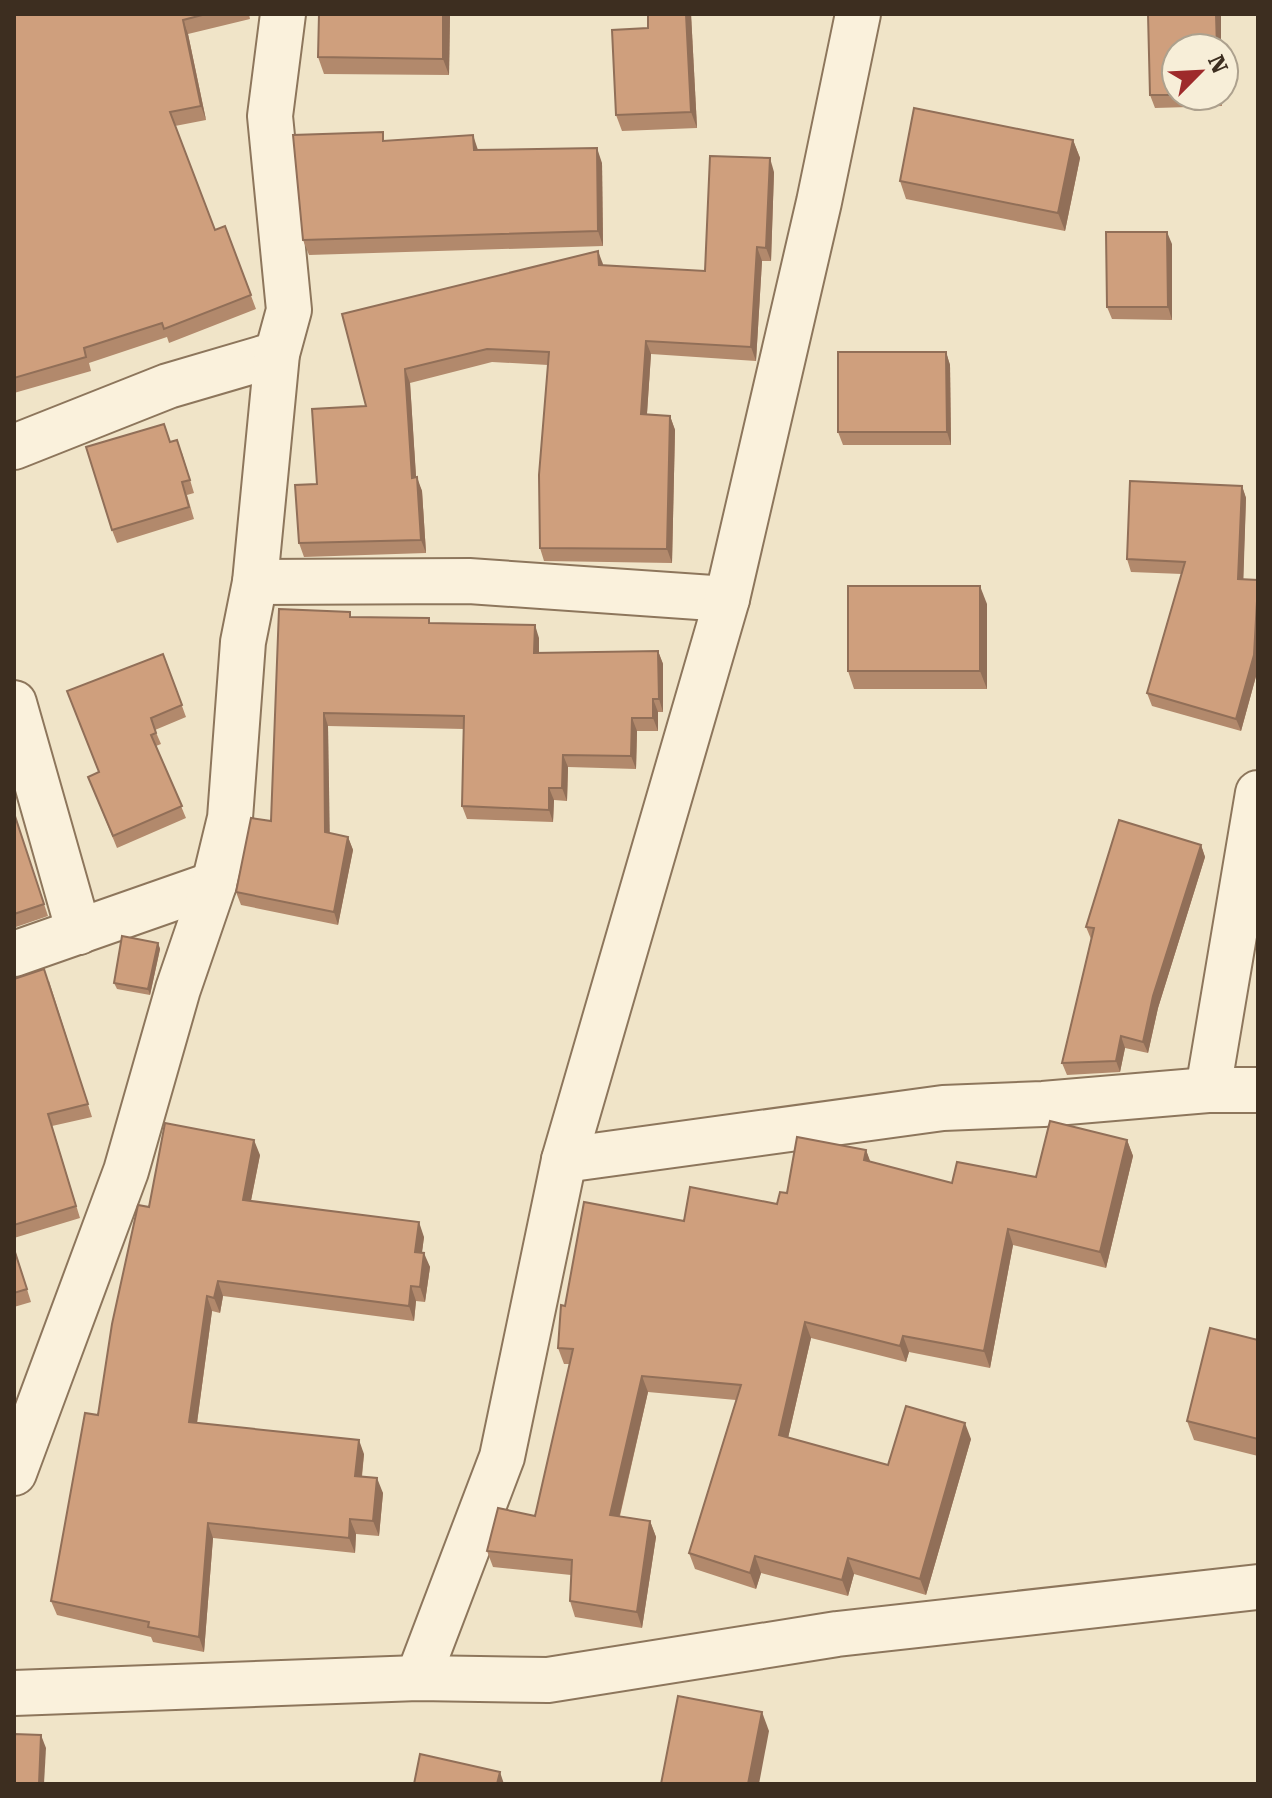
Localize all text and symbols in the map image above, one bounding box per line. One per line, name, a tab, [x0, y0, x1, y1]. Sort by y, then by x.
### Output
north arrow	[1160, 32, 1240, 112]
text: N	[1203, 51, 1233, 77]

